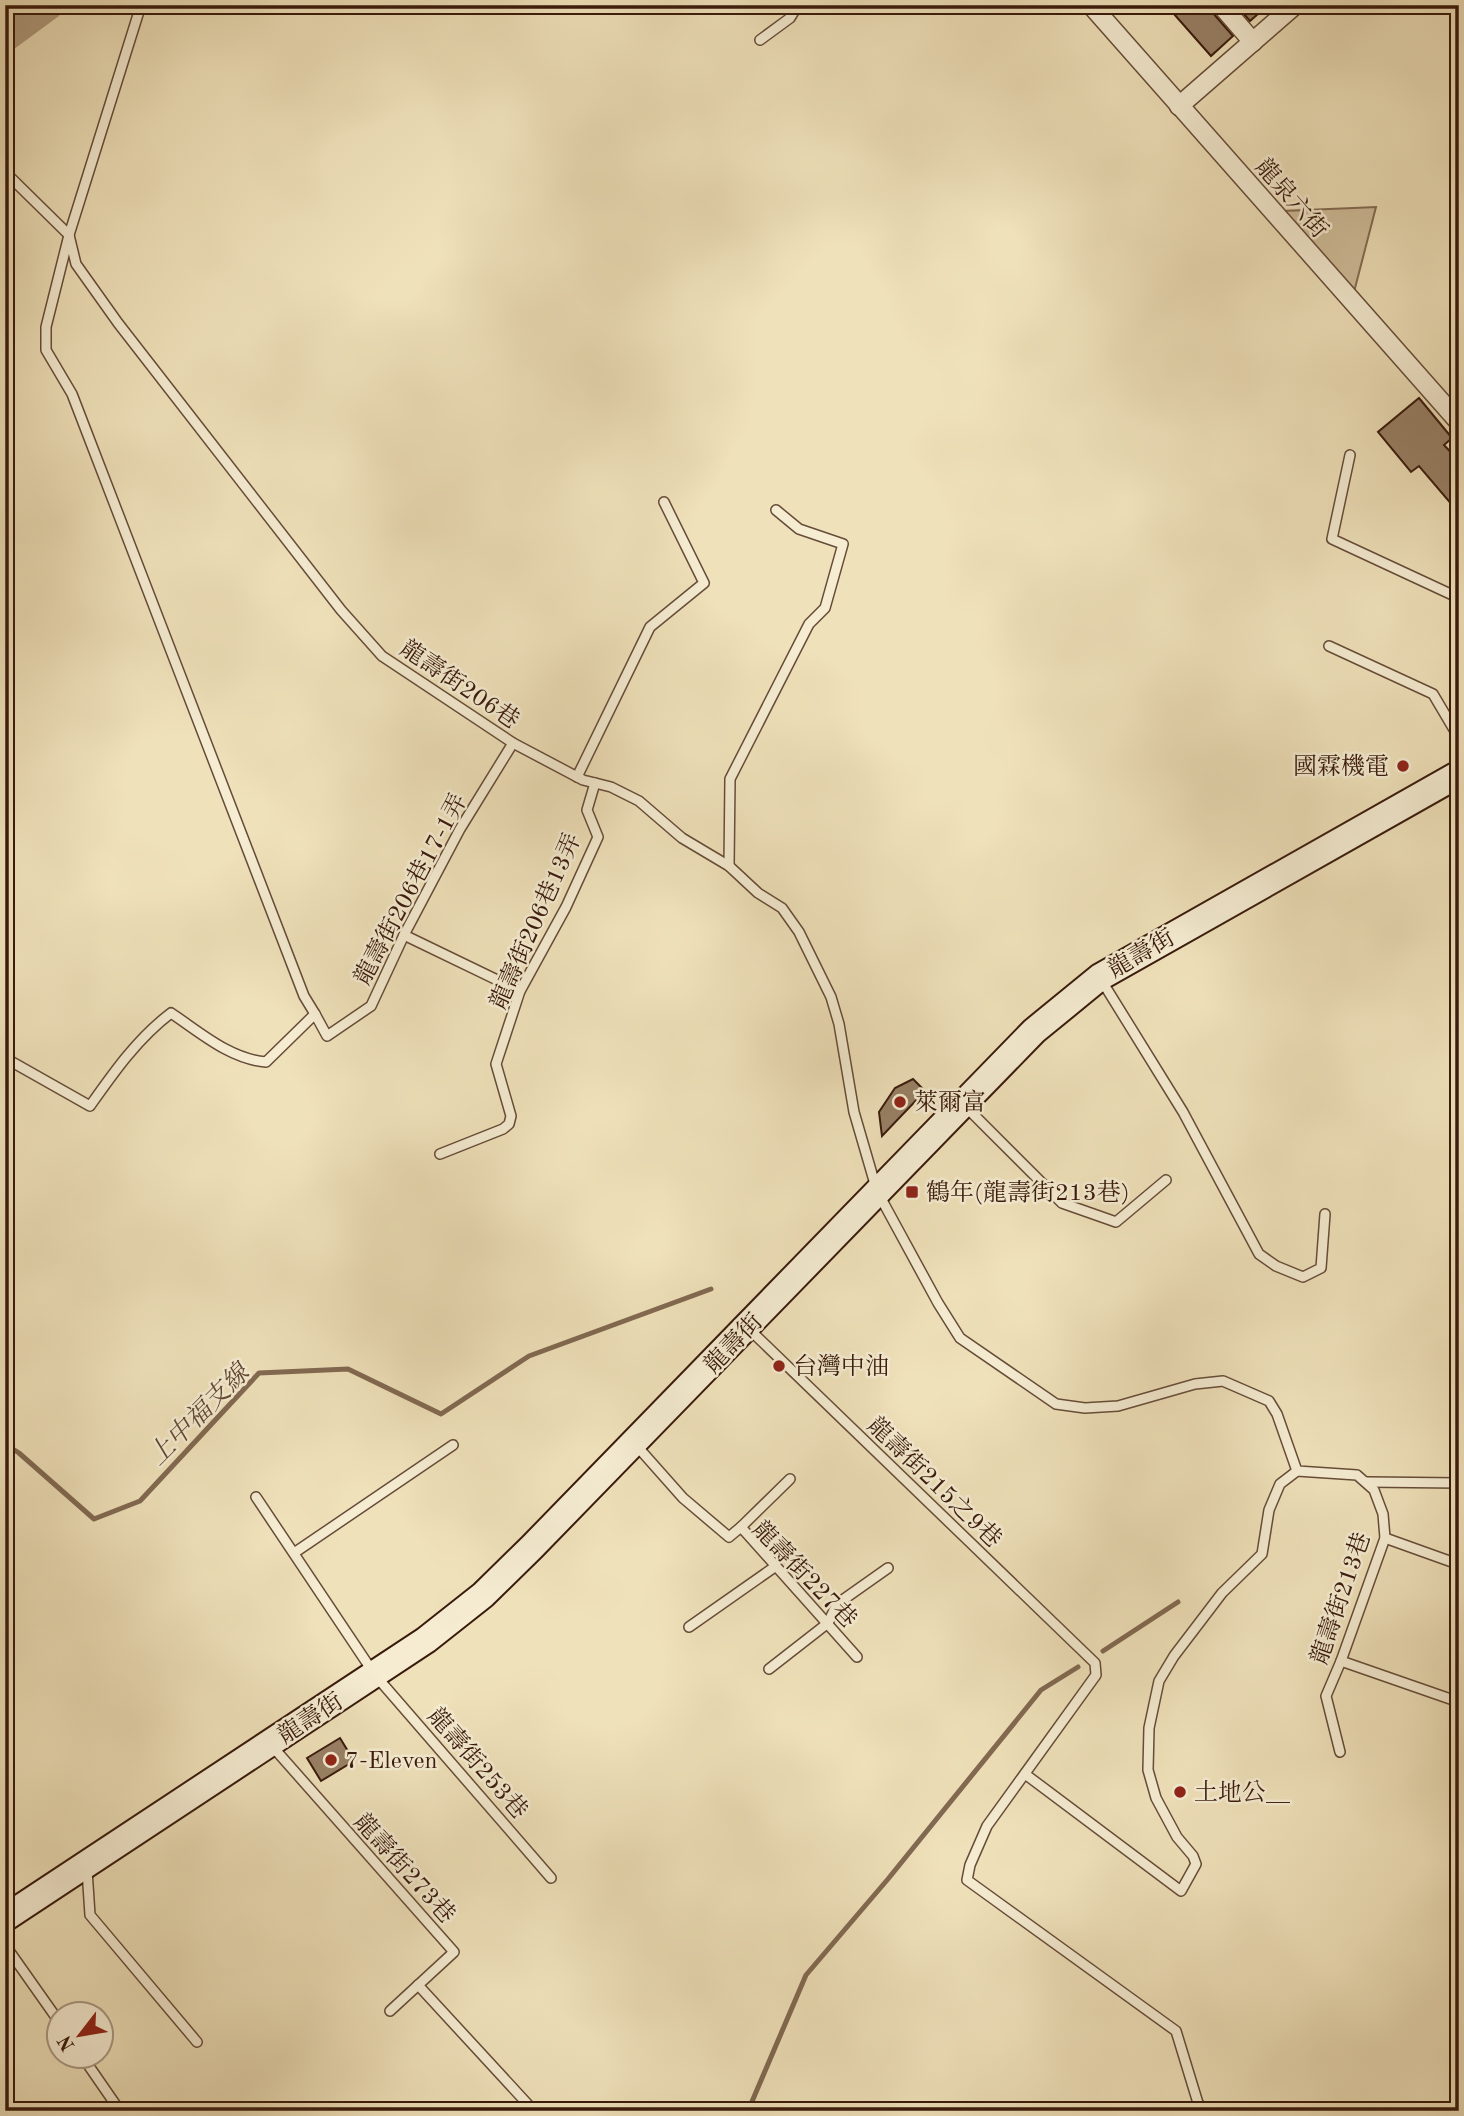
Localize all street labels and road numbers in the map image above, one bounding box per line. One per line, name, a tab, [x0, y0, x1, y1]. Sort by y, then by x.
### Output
street label: 龍泉六街	[1250, 153, 1333, 243]
street label: 龍壽街206巷	[395, 635, 524, 734]
street label: 龍壽街206巷17-1弄	[349, 789, 472, 989]
street label: 龍壽街206巷13弄	[485, 829, 586, 1013]
street label: 龍壽街	[1103, 924, 1179, 983]
street label: 龍壽街	[699, 1308, 768, 1379]
street label: 龍壽街215之9巷	[862, 1412, 1007, 1553]
street label: 龍壽街227巷	[747, 1515, 862, 1633]
street label: 龍壽街213巷	[1305, 1529, 1376, 1668]
street label: 龍壽街	[273, 1687, 348, 1749]
street label: 龍壽街253巷	[422, 1702, 533, 1824]
street label: 龍壽街273巷	[349, 1808, 461, 1929]

